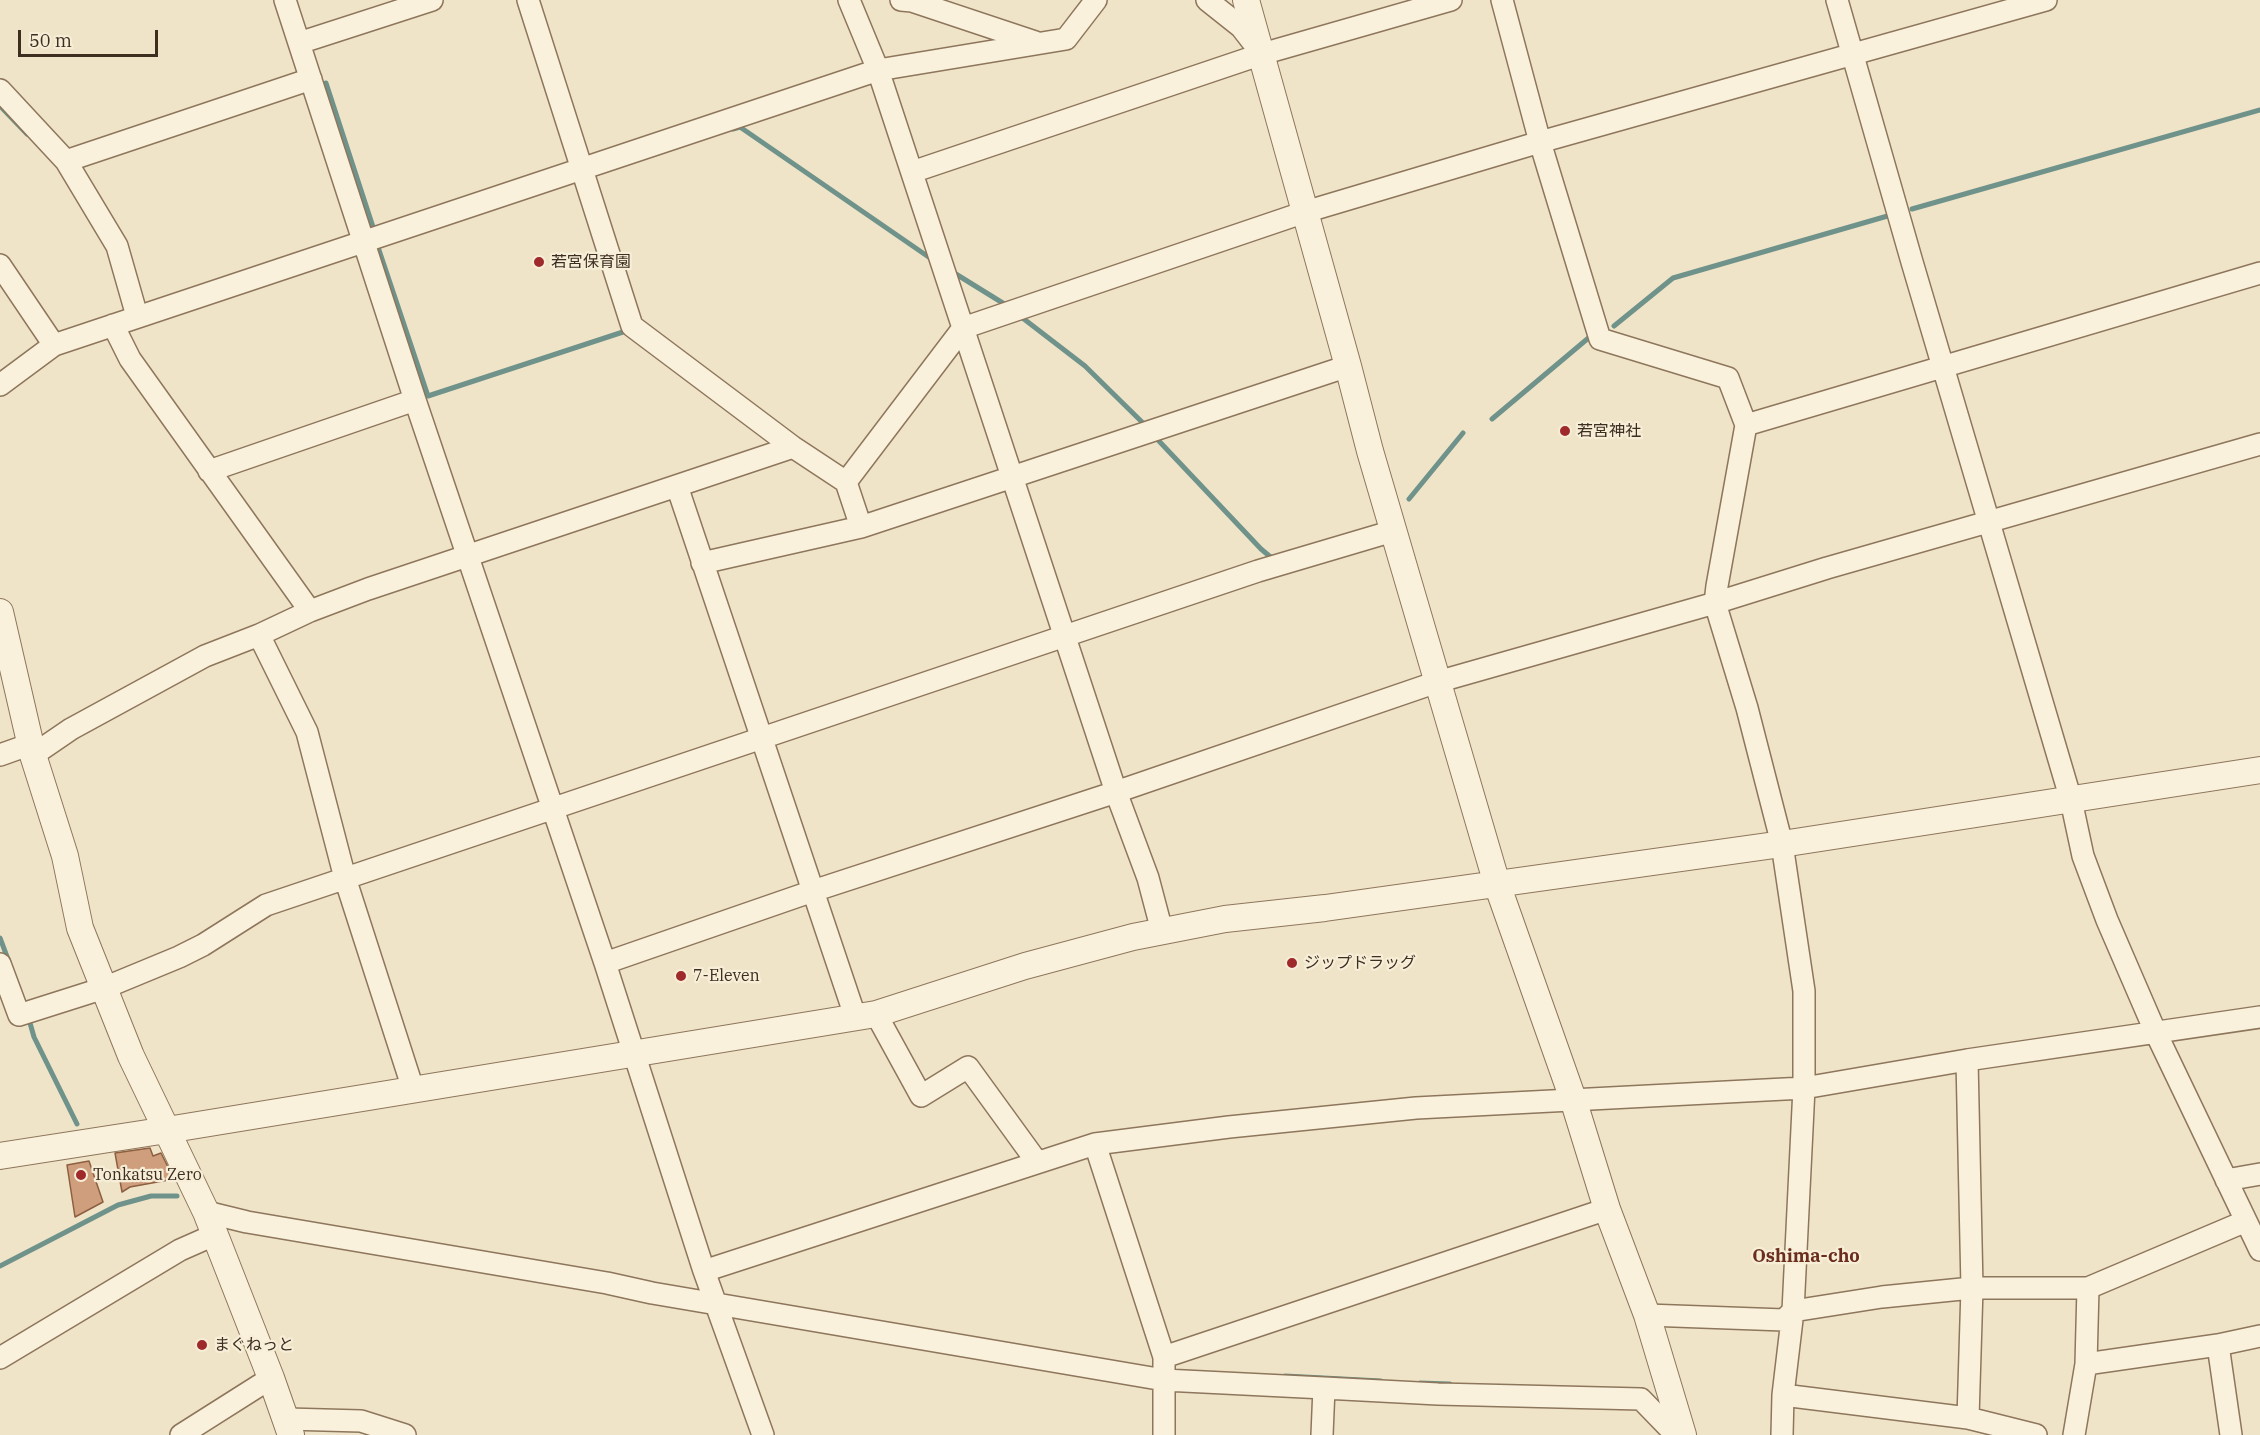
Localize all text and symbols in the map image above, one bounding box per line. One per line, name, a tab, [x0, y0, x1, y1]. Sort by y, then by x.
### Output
scale bar	[21, 18, 160, 56]
text: 50 m	[29, 29, 72, 52]
place label: 若宮保育園	[551, 252, 631, 272]
marker: 若宮保育園	[532, 255, 546, 269]
place label: 若宮神社	[1577, 421, 1641, 441]
marker: 若宮神社	[1558, 424, 1572, 438]
place label: ジップドラッグ	[1304, 953, 1416, 973]
marker: ジップドラッグ	[1285, 956, 1299, 970]
place label: 7-Eleven	[693, 966, 760, 986]
marker: 7-Eleven	[674, 969, 688, 983]
place label: Tonkatsu Zero	[93, 1165, 202, 1185]
marker: Tonkatsu Zero	[74, 1168, 88, 1182]
district label: Oshima-cho	[1752, 1246, 1860, 1268]
place label: まぐねっと	[214, 1335, 294, 1355]
marker: まぐねっと	[195, 1338, 209, 1352]

